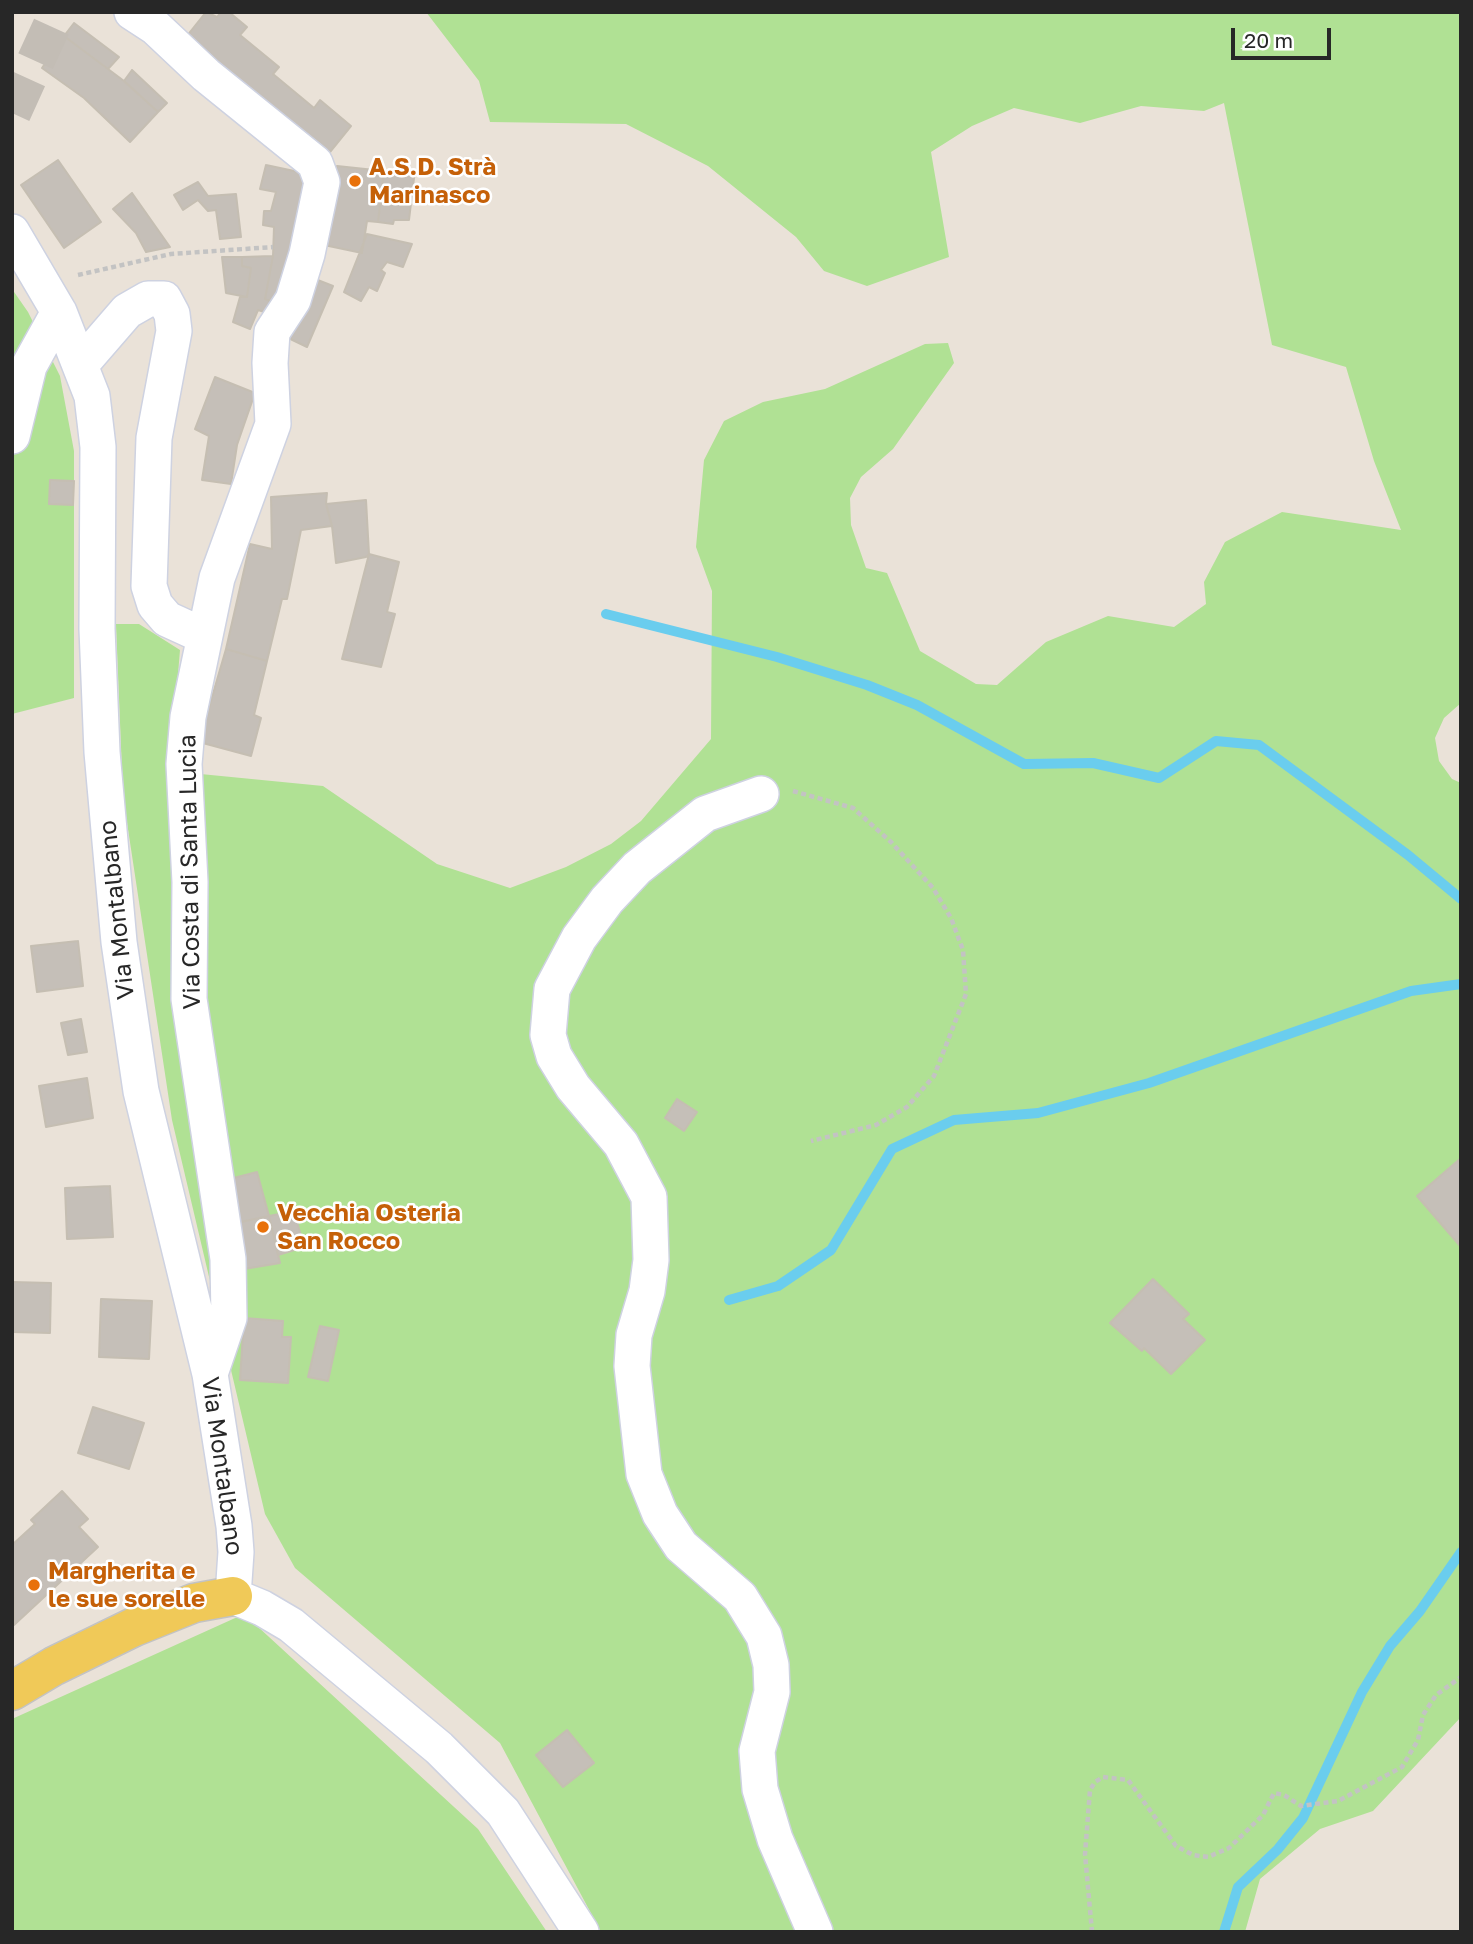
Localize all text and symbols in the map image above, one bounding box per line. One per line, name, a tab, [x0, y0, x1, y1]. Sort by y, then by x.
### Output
scale bar	[1235, 14, 1335, 58]
text: 20 m	[1244, 27, 1293, 53]
place label: A.S.D. Strà Marinasco	[369, 153, 496, 209]
marker: A.S.D. Strà Marinasco	[347, 173, 363, 189]
street label: Via Costa di Santa Lucia	[173, 734, 207, 1010]
street label: Via Montalbano	[93, 819, 141, 1001]
place label: Vecchia Osteria San Rocco	[277, 1199, 461, 1255]
marker: Vecchia Osteria San Rocco	[255, 1219, 271, 1235]
street label: Via Montalbano	[195, 1375, 249, 1557]
place label: Margherita e le sue sorelle	[48, 1557, 205, 1613]
marker: Margherita e le sue sorelle	[26, 1577, 42, 1593]

